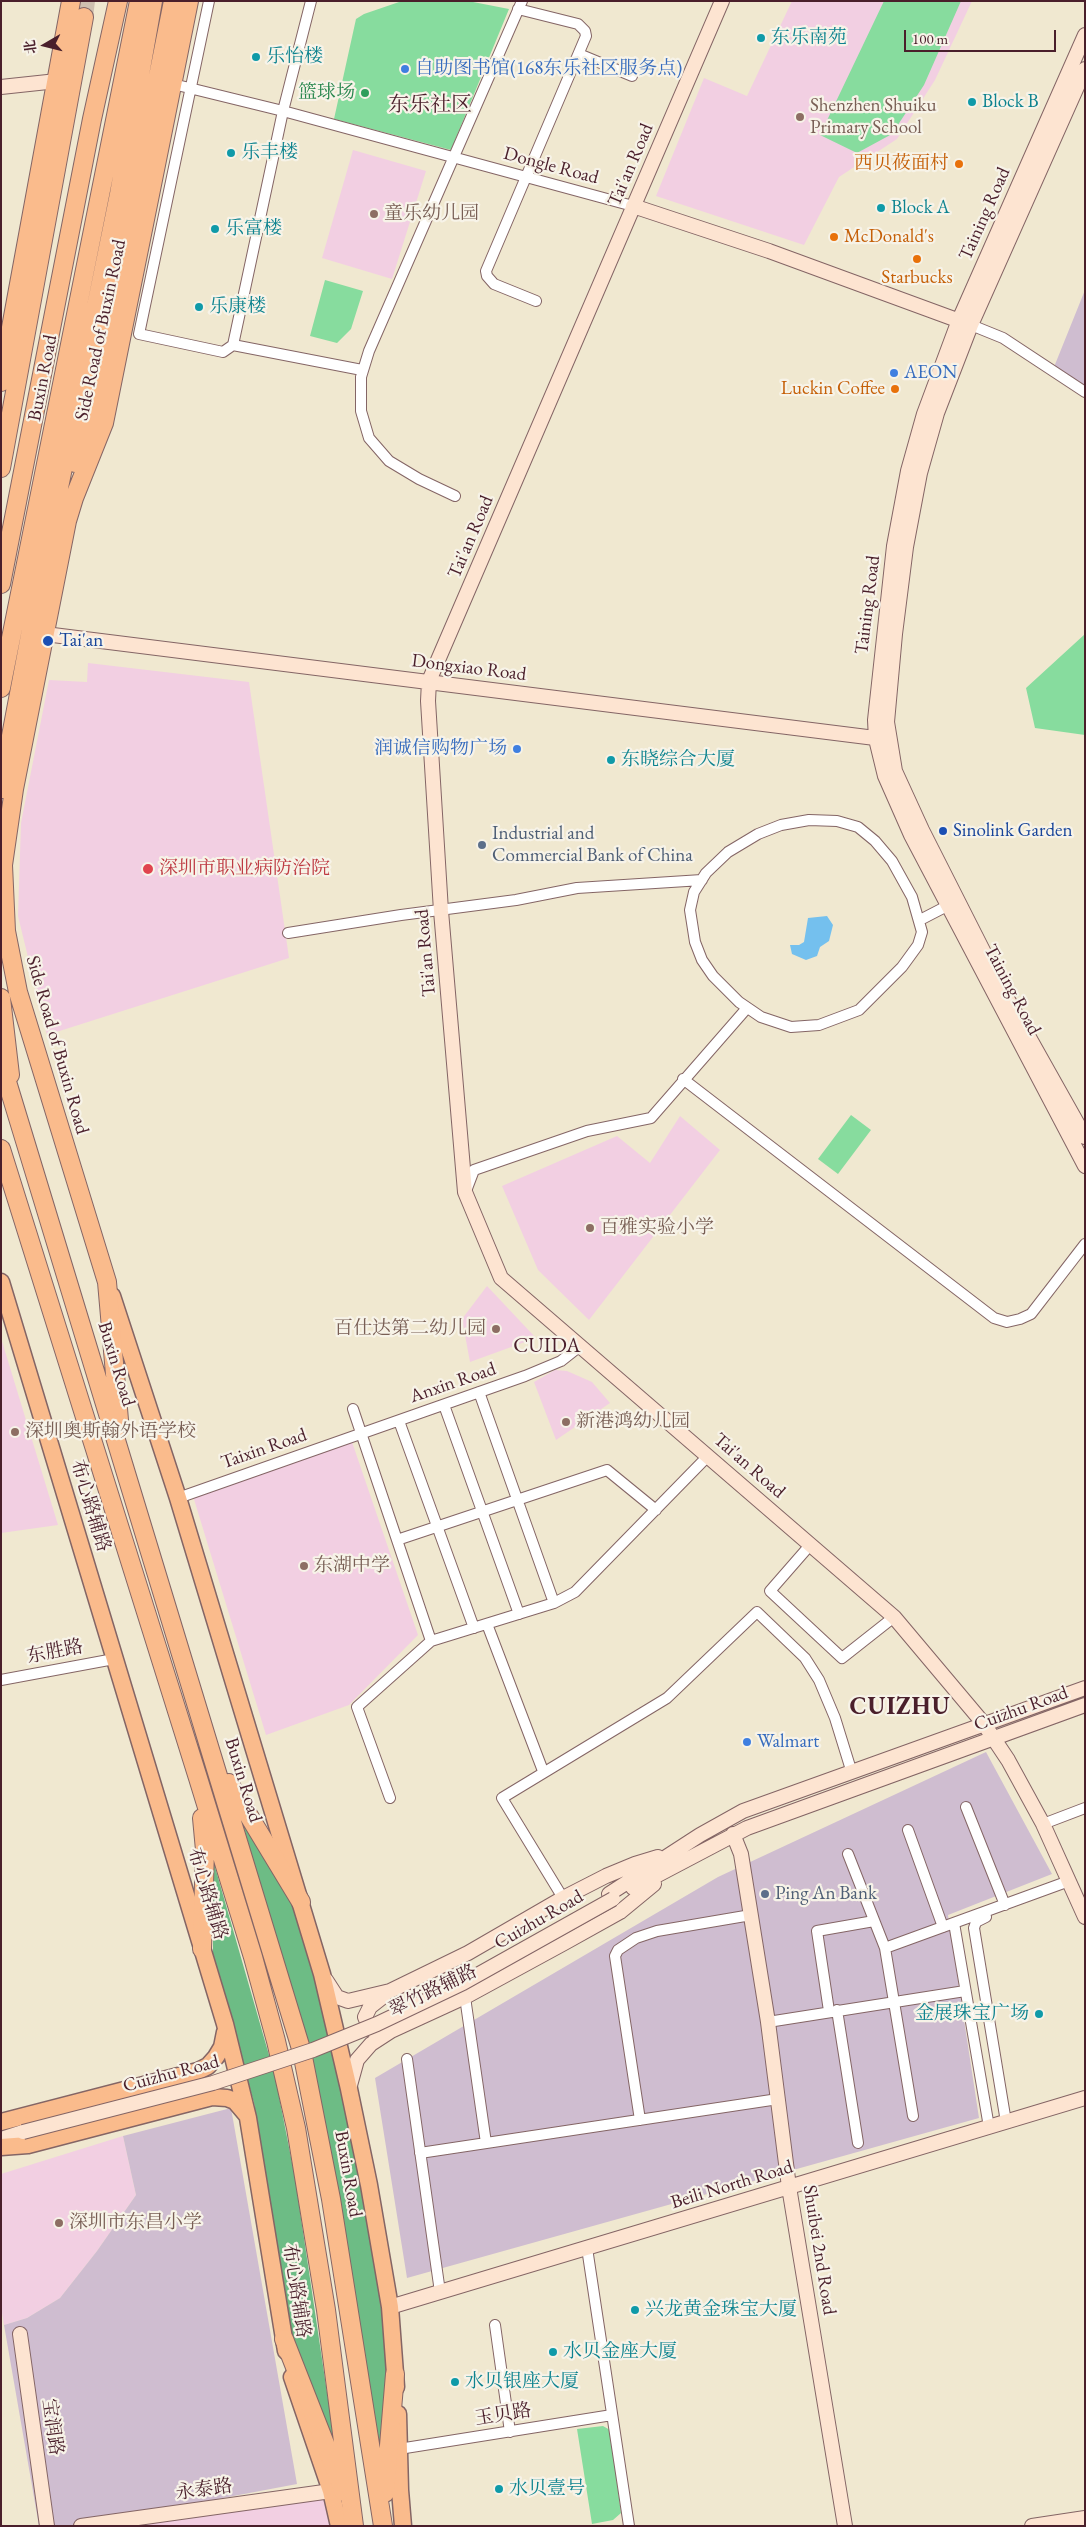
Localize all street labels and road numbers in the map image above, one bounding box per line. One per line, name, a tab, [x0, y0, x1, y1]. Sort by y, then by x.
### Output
street label: Tai'an Road	[603, 120, 659, 210]
street label: Dongle Road	[501, 142, 601, 190]
street label: Taining Road	[954, 164, 1016, 264]
street label: Side Road of Buxin Road	[71, 237, 131, 423]
street label: Buxin Road	[23, 333, 63, 423]
street label: Tai'an Road	[443, 492, 499, 582]
street label: Taining Road	[851, 554, 885, 656]
street label: Dongxiao Road	[410, 650, 528, 686]
street label: Tai'an Road	[411, 908, 441, 998]
street label: Taining Road	[979, 941, 1045, 1039]
street label: Side Road of Buxin Road	[21, 953, 93, 1137]
street label: Buxin Road	[92, 1319, 140, 1409]
street label: Anxin Road	[407, 1358, 499, 1408]
street label: Taixin Road	[218, 1424, 310, 1474]
street label: Tai'an Road	[708, 1429, 790, 1503]
street label: 布心路辅路	[65, 1457, 115, 1555]
street label: 东胜路	[25, 1635, 85, 1669]
street label: Cuizhu Road	[971, 1681, 1071, 1737]
street label: Buxin Road	[219, 1735, 267, 1825]
street label: 布心路辅路	[182, 1845, 232, 1943]
street label: Cuizhu Road	[491, 1885, 587, 1955]
street label: 翠竹路辅路	[385, 1960, 481, 2022]
street label: Cuizhu Road	[120, 2050, 222, 2098]
street label: Buxin Road	[329, 2129, 367, 2219]
street label: Beili North Road	[668, 2156, 796, 2214]
street label: Shuibei 2nd Road	[797, 2183, 841, 2317]
street label: 布心路辅路	[277, 2242, 315, 2340]
street label: 宝润路	[37, 2397, 67, 2457]
street label: 玉贝路	[473, 2399, 533, 2431]
street label: 永泰路	[174, 2475, 234, 2505]

